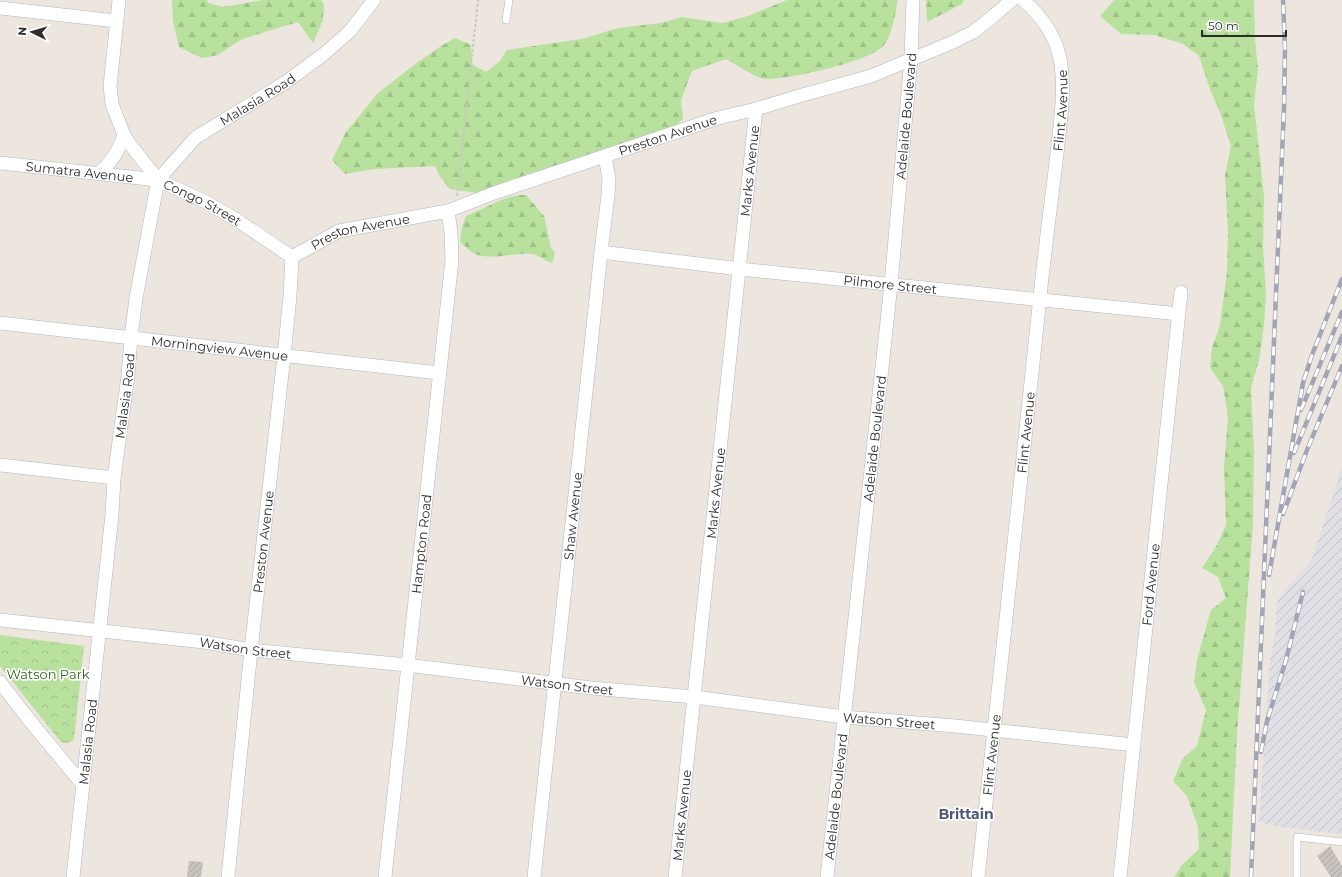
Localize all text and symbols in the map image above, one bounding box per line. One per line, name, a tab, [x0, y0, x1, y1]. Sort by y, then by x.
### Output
north arrow	[12, 12, 52, 52]
scale bar	[1202, 12, 1286, 38]
text: 50 m	[1208, 18, 1239, 33]
text: N	[15, 26, 29, 36]
street label: Adelaide Boulevard	[892, 53, 919, 180]
street label: Flint Avenue	[1049, 69, 1071, 152]
street label: Malasia Road	[217, 70, 299, 129]
street label: Preston Avenue	[616, 111, 719, 159]
street label: Marks Avenue	[737, 124, 762, 217]
street label: Sumatra Avenue	[25, 158, 134, 185]
street label: Congo Street	[161, 176, 245, 229]
street label: Preston Avenue	[308, 210, 411, 253]
street label: Pilmore Street	[843, 272, 938, 297]
street label: Morningview Avenue	[150, 332, 289, 364]
street label: Malasia Road	[111, 352, 138, 440]
street label: Adelaide Boulevard	[860, 375, 889, 503]
street label: Flint Avenue	[1013, 391, 1038, 474]
street label: Marks Avenue	[703, 447, 728, 540]
street label: Shaw Avenue	[560, 471, 585, 561]
street label: Preston Avenue	[249, 490, 277, 594]
street label: Hampton Road	[408, 493, 435, 595]
street label: Ford Avenue	[1138, 543, 1163, 626]
street label: Watson Street	[198, 633, 292, 662]
park label: Watson Park	[6, 666, 90, 682]
street label: Watson Street	[520, 671, 614, 698]
street label: Malasia Road	[75, 698, 100, 786]
street label: Watson Street	[842, 709, 936, 732]
street label: Flint Avenue	[979, 713, 1004, 796]
street label: Adelaide Boulevard	[821, 732, 850, 860]
street label: Marks Avenue	[669, 769, 694, 862]
district label: Brittain	[938, 805, 994, 823]

